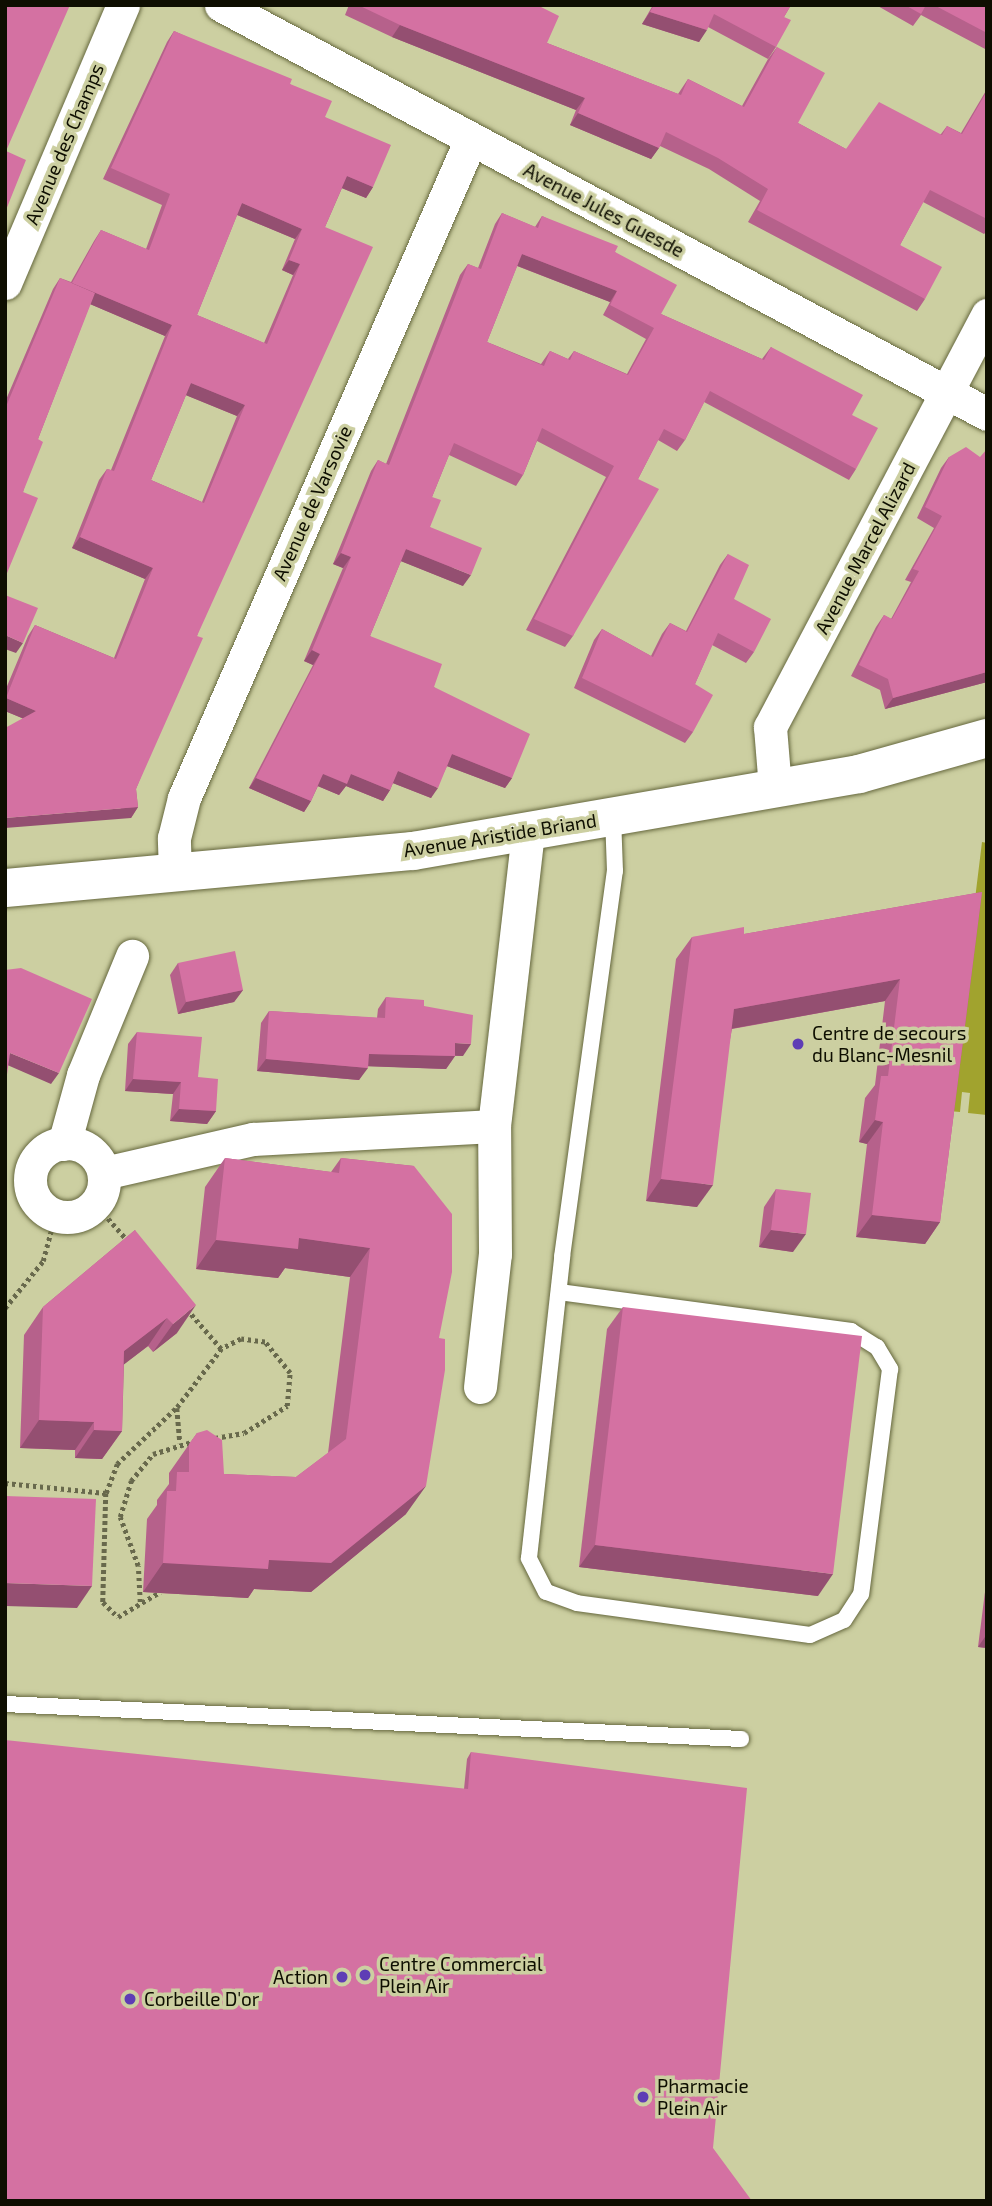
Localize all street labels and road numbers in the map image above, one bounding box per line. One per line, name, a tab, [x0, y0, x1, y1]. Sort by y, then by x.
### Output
street label: Avenue des Champs	[20, 60, 108, 228]
street label: Avenue Jules Guesde	[520, 158, 688, 262]
street label: Avenue de Varsovie	[267, 422, 357, 584]
street label: Avenue Marcel Alizard	[810, 458, 920, 638]
street label: Avenue Aristide Briand	[402, 808, 598, 862]

